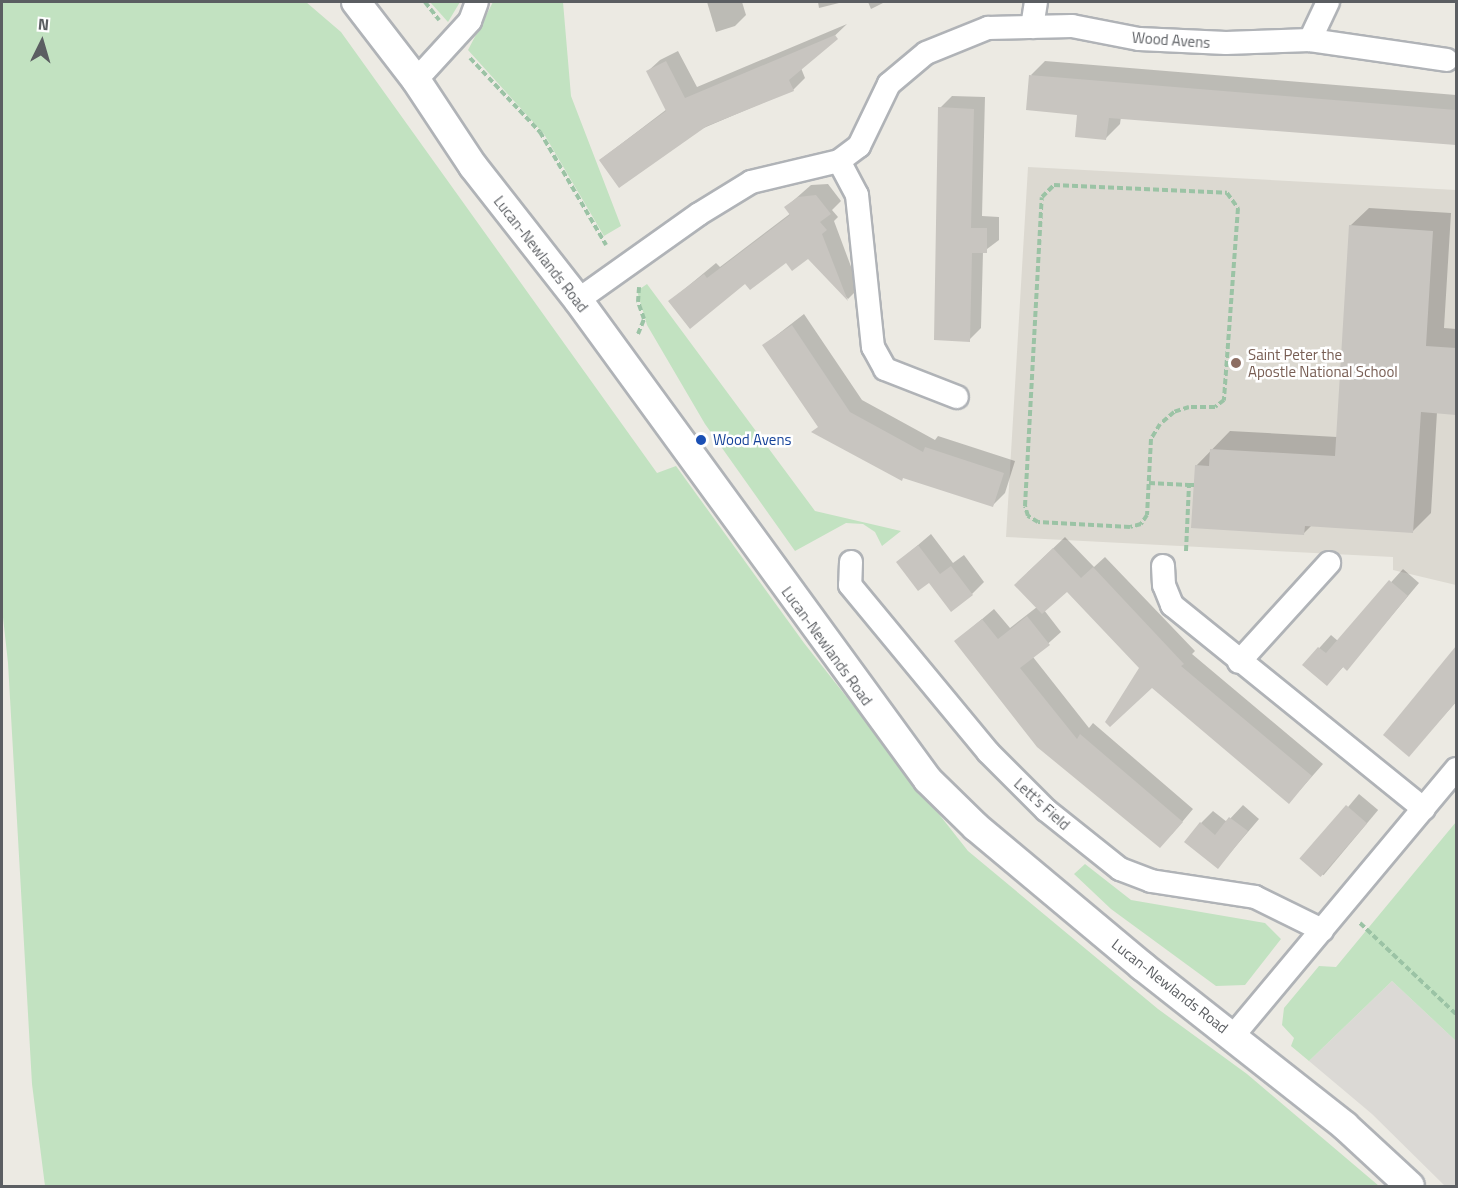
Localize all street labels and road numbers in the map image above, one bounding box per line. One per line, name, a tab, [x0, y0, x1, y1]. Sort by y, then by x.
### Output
street label: Wood Avens	[1131, 28, 1211, 52]
street label: Lucan-Newlands Road	[490, 192, 592, 316]
street label: Lucan-Newlands Road	[778, 583, 876, 709]
street label: Lett's Field	[1010, 774, 1074, 834]
street label: Lucan-Newlands Road	[1108, 935, 1232, 1037]

